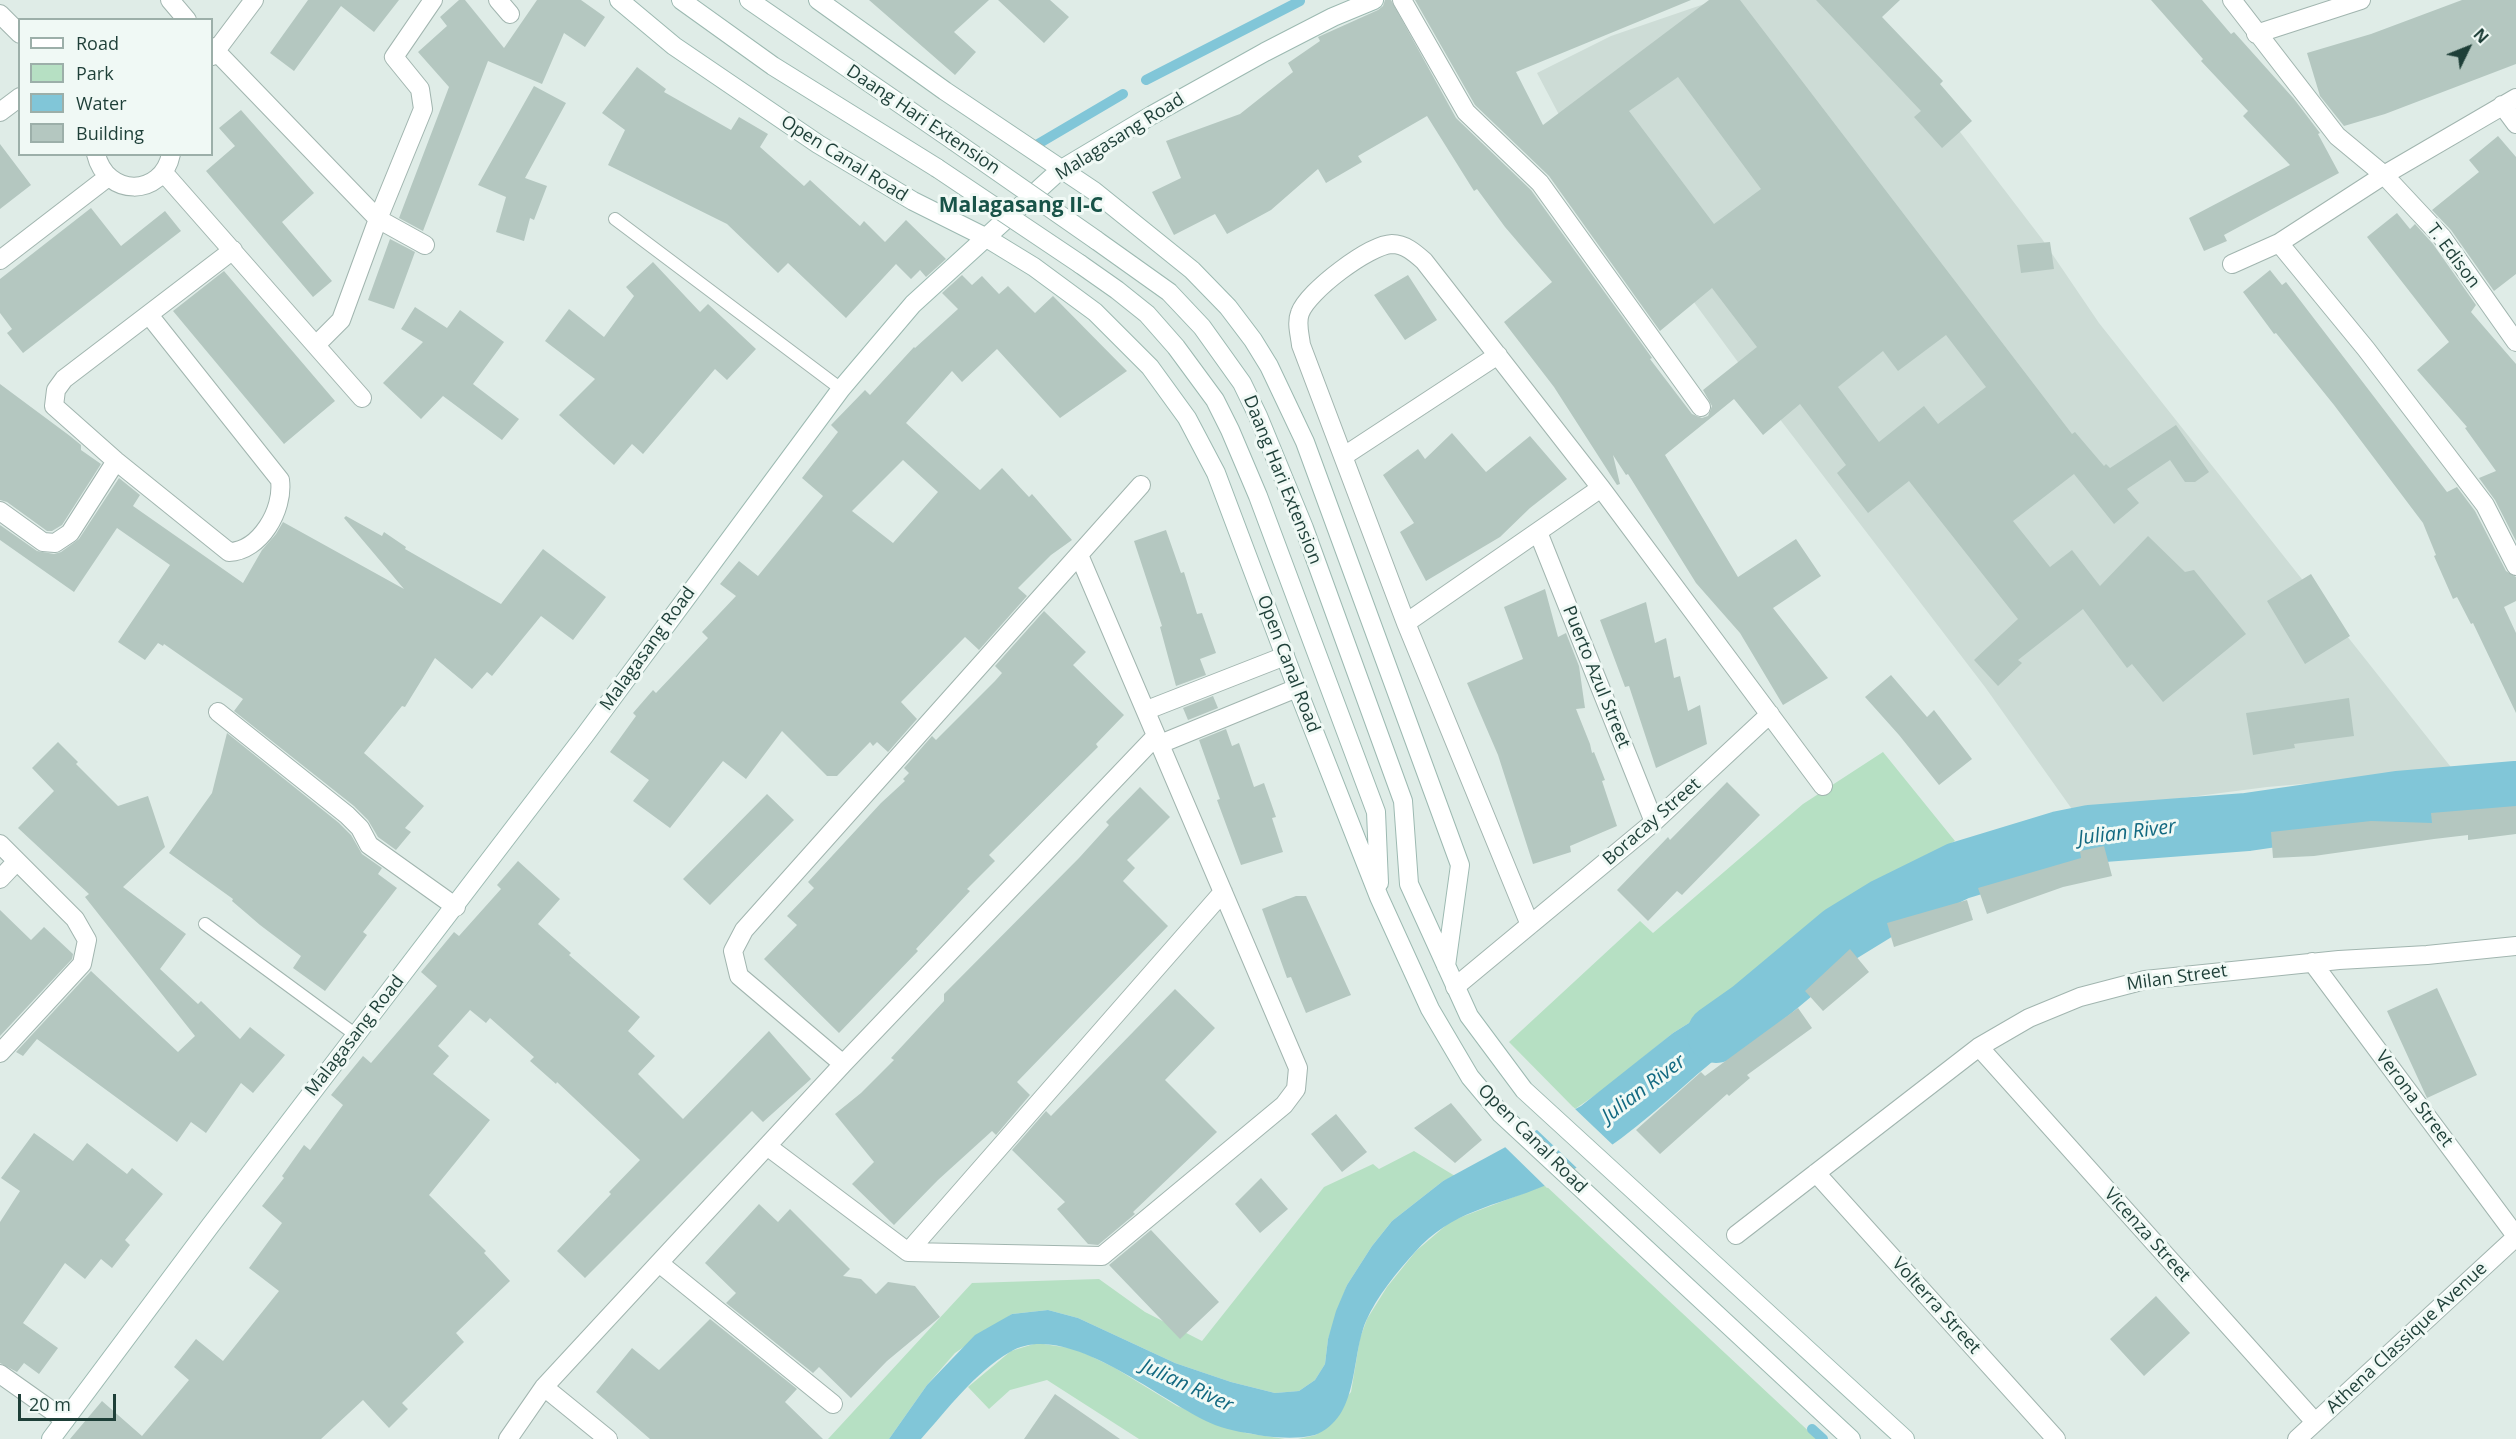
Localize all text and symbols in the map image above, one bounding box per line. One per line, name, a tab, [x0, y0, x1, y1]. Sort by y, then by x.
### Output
legend	[18, 18, 213, 156]
north arrow	[2438, 18, 2498, 78]
text: N	[2469, 23, 2494, 48]
text: Road	[76, 31, 119, 55]
text: Park	[76, 61, 114, 85]
street label: Daang Hari Extension	[842, 61, 1004, 179]
street label: Malagasang Road	[1052, 89, 1188, 185]
text: Water	[76, 91, 127, 115]
street label: Open Canal Road	[777, 111, 911, 207]
text: Building	[76, 121, 144, 145]
district label: Malagasang II-C	[939, 193, 1103, 219]
street label: T. Edison	[2422, 219, 2484, 293]
street label: Daang Hari Extension	[1238, 392, 1326, 568]
street label: Malagasang Road	[596, 583, 700, 715]
street label: Open Canal Road	[1252, 592, 1324, 736]
street label: Puerto Azul Street	[1558, 603, 1634, 751]
street label: Boracay Street	[1599, 774, 1705, 870]
water label: Julian River	[2077, 815, 2177, 851]
street label: Milan Street	[2125, 960, 2229, 996]
street label: Malagasang Road	[301, 971, 409, 1101]
street label: Verona Street	[2371, 1047, 2457, 1151]
water label: Julian River	[1597, 1050, 1691, 1128]
street label: Open Canal Road	[1473, 1080, 1591, 1198]
street label: Vicenza Street	[2099, 1184, 2195, 1286]
street label: Volterra Street	[1887, 1253, 1985, 1359]
street label: Athena Classique Avenue	[2322, 1258, 2492, 1418]
water label: Julian River	[1137, 1354, 1237, 1418]
scale bar	[21, 1382, 118, 1420]
text: 20 m	[29, 1392, 71, 1416]

